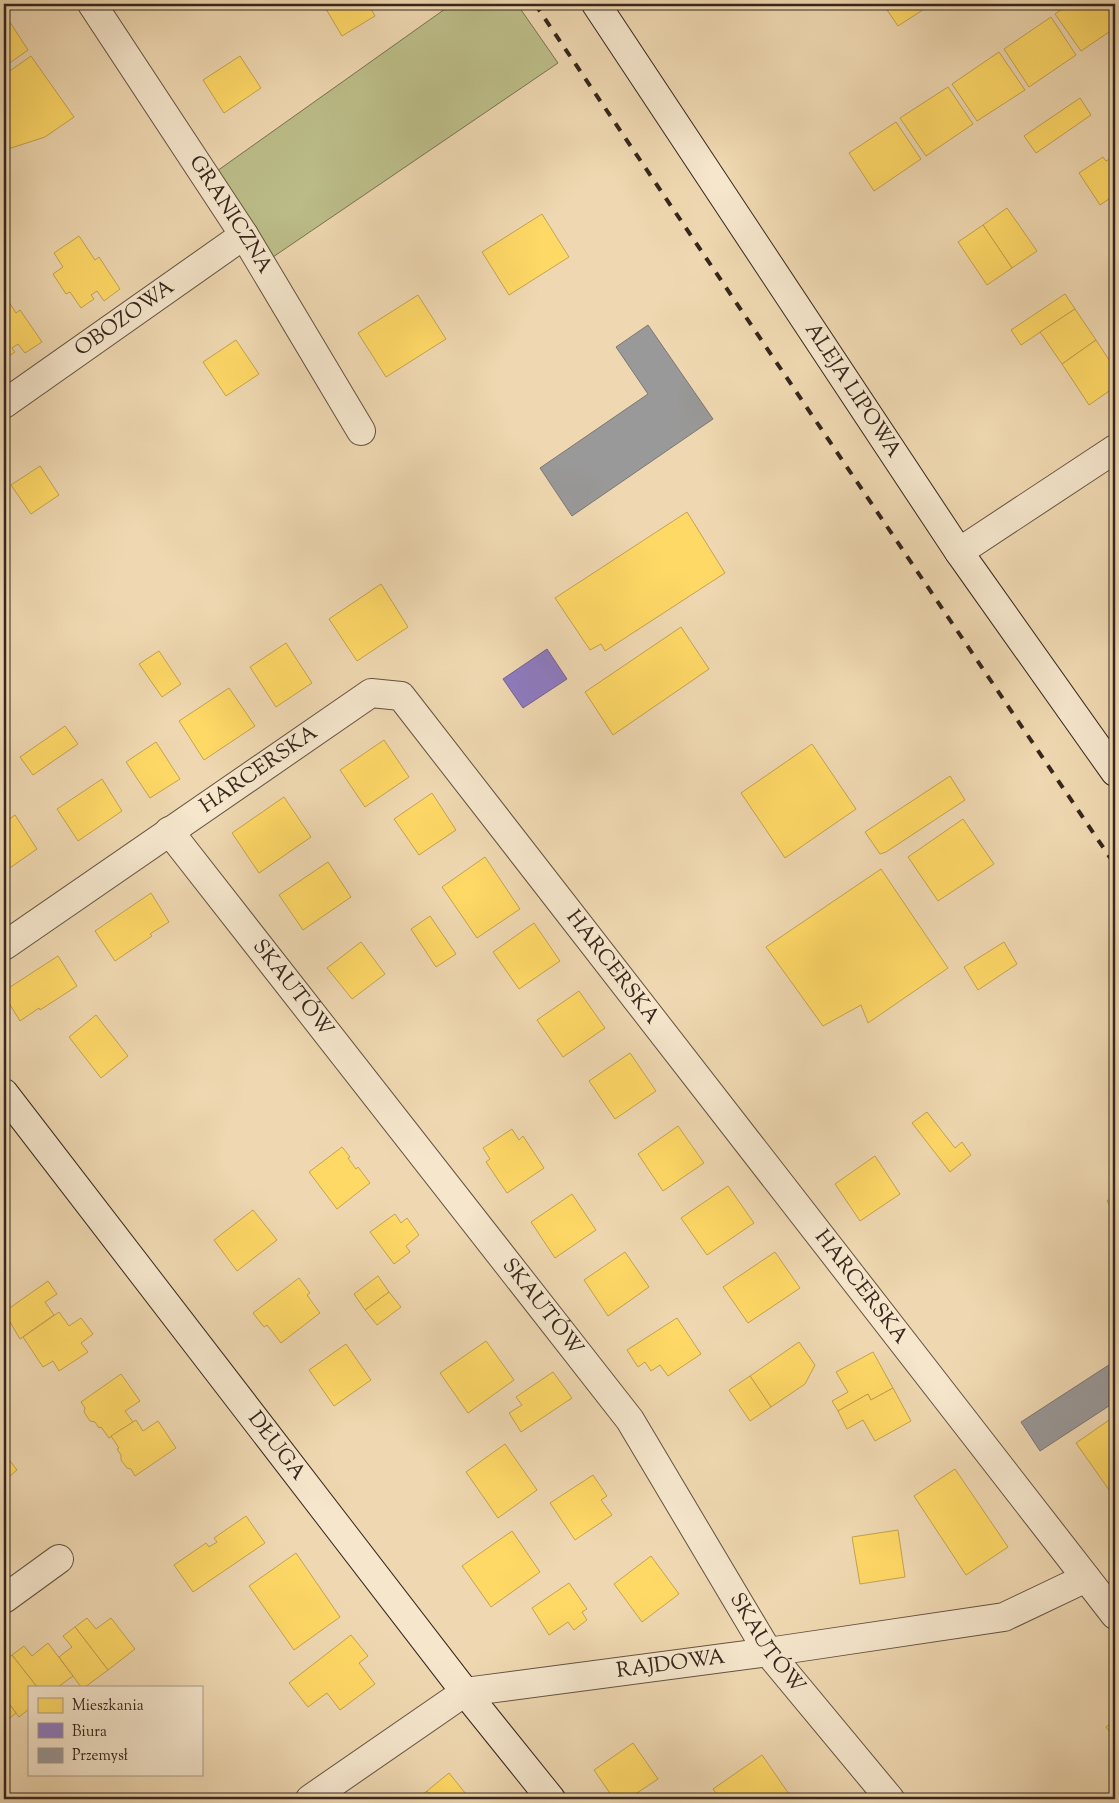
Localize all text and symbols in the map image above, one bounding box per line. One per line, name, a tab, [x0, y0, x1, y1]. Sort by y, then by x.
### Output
street label: GRANICZNA	[181, 150, 279, 280]
street label: OBOZOWA	[69, 273, 181, 364]
street label: ALEJA LIPOWA	[797, 317, 908, 464]
street label: HARCERSKA	[194, 719, 324, 821]
street label: HARCERSKA	[558, 904, 666, 1031]
street label: SKAUTÓW	[245, 933, 340, 1044]
street label: HARCERSKA	[807, 1224, 915, 1351]
street label: SKAUTÓW	[494, 1252, 590, 1362]
street label: DŁUGA	[240, 1406, 312, 1487]
street label: SKAUTÓW	[721, 1588, 812, 1700]
street label: RAJDOWA	[615, 1643, 727, 1687]
legend	[28, 1686, 202, 1776]
text: Mieszkania	[72, 1696, 144, 1717]
text: Biura	[72, 1722, 107, 1743]
text: Przemysł	[72, 1746, 128, 1767]

